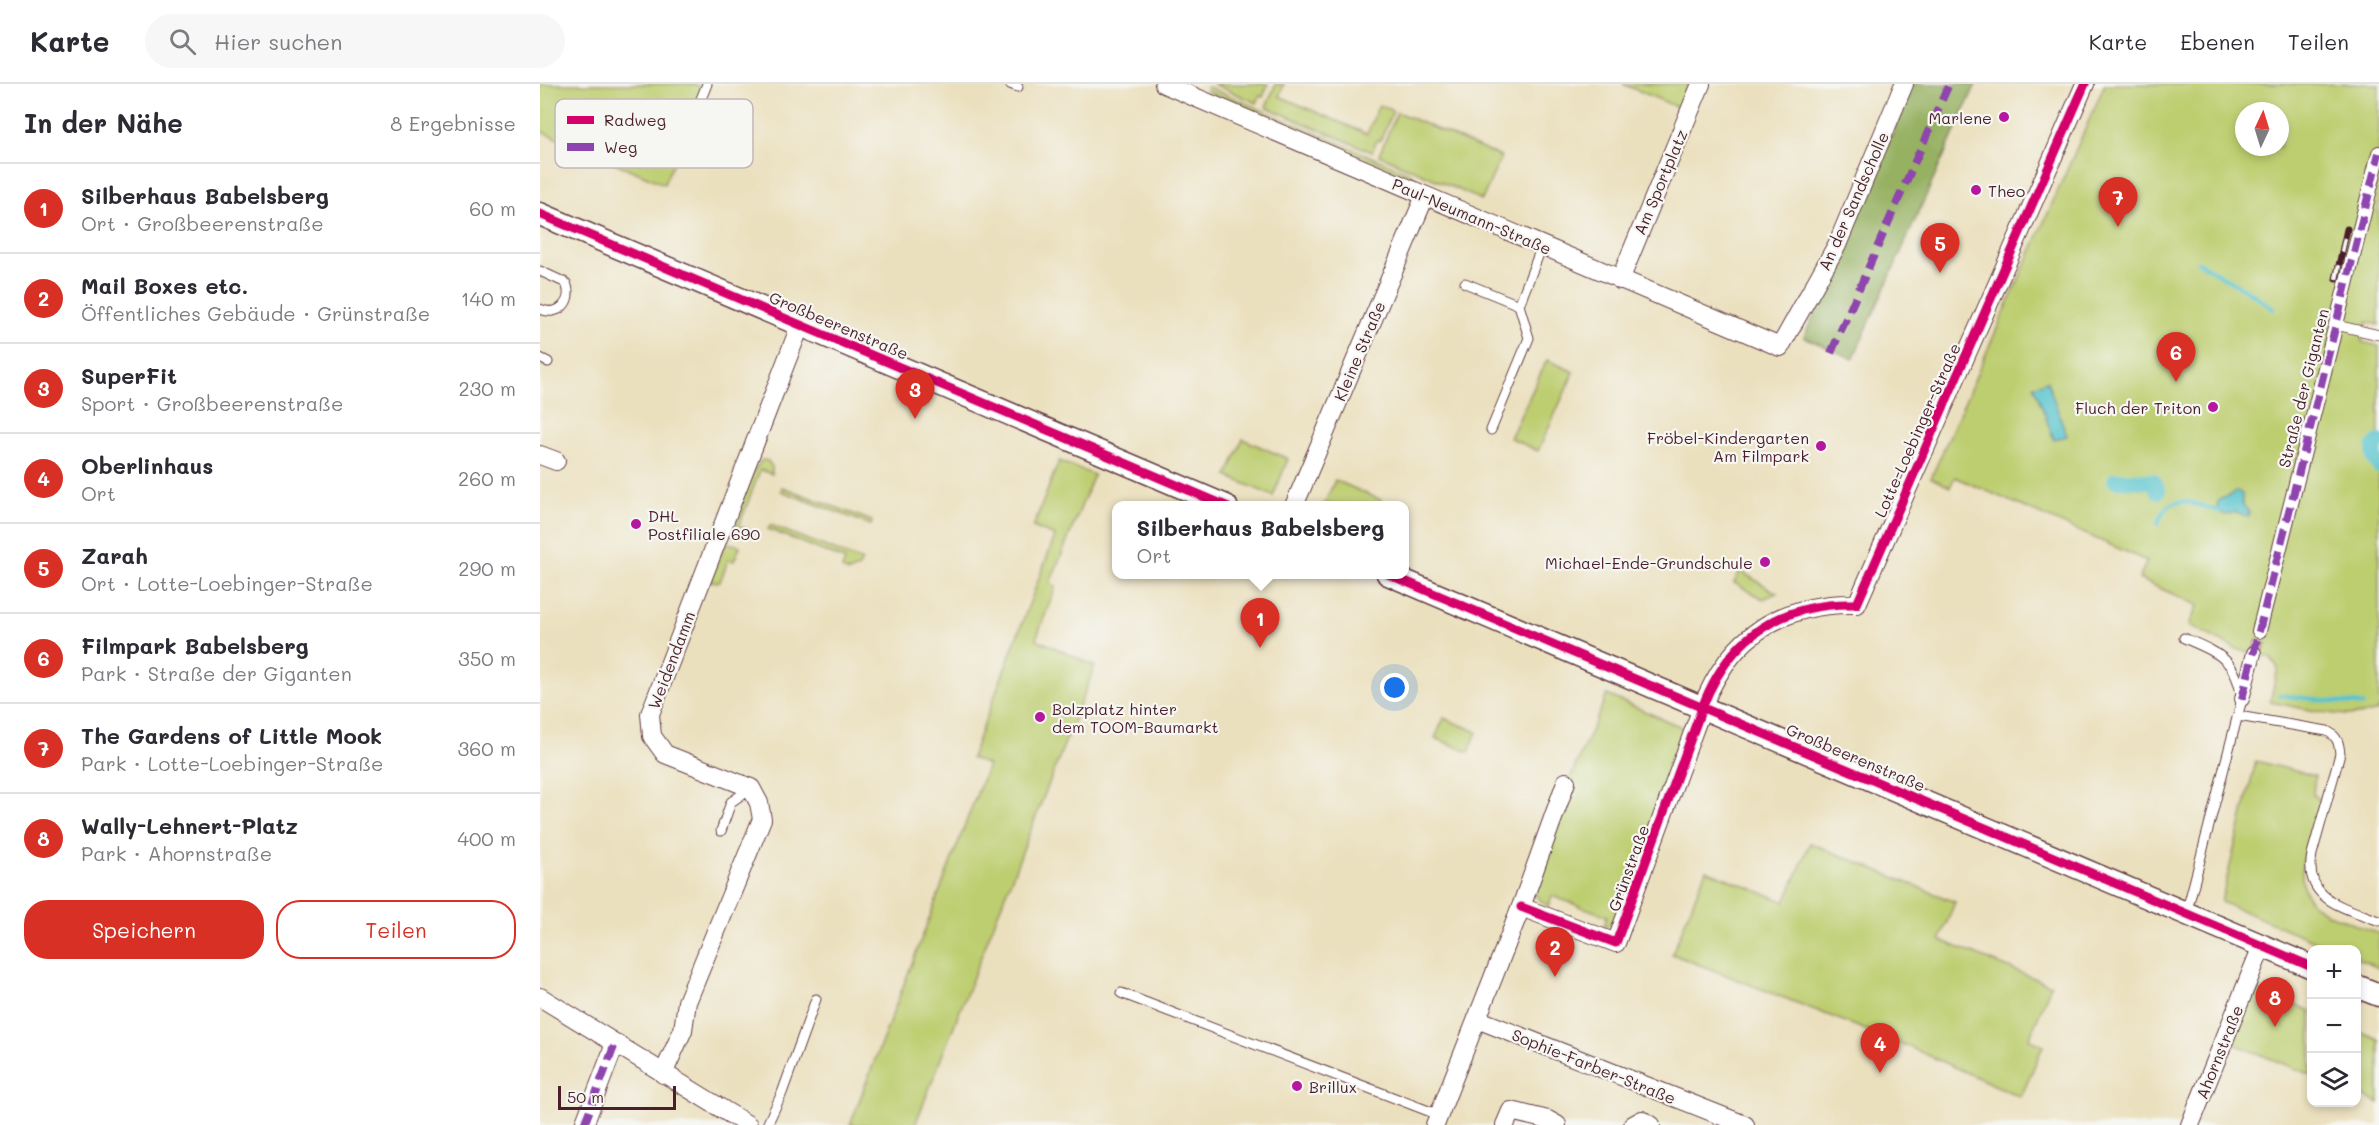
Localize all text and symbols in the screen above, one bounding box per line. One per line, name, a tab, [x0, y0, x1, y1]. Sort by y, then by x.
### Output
search box	[145, 14, 565, 68]
text: Karte	[30, 23, 109, 59]
icon: search	[166, 25, 199, 58]
text: Hier suchen	[214, 27, 342, 56]
text: Karte	[2089, 28, 2147, 55]
text: Ebenen	[2180, 28, 2255, 55]
text: Teilen	[2288, 28, 2349, 55]
legend	[555, 99, 753, 168]
north arrow	[2235, 102, 2289, 156]
text: In der Nähe	[24, 106, 183, 140]
place label: Marlene	[1929, 107, 1992, 128]
text: Radweg	[604, 109, 666, 130]
text: 8 Ergebnisse	[390, 110, 516, 136]
marker: Marlene	[1997, 110, 2011, 124]
street label: Am Sportplatz	[1628, 126, 1692, 238]
street label: An der Sandscholle	[1813, 128, 1893, 274]
text: Weg	[604, 136, 637, 157]
street label: Paul-Neumann-Straße	[1389, 173, 1555, 259]
pin: 7	[2098, 178, 2138, 227]
place label: Theo	[1988, 180, 2025, 201]
text: Silberhaus Babelsberg	[81, 181, 329, 210]
marker: Theo	[1969, 183, 1983, 197]
text: 1	[39, 195, 48, 221]
text: 60 m	[469, 195, 516, 221]
text: Ort · Großbeerenstraße	[81, 210, 324, 236]
pin: 5	[1920, 224, 1960, 273]
text: Mail Boxes etc.	[81, 271, 248, 300]
text: 2	[38, 285, 49, 311]
text: 140 m	[461, 285, 516, 311]
street label: Großbeerenstraße	[766, 286, 912, 364]
street label: Kleine Straße	[1329, 298, 1389, 404]
text: Öffentliches Gebäude · Grünstraße	[81, 300, 430, 326]
street label: Straße der Giganten	[2273, 306, 2333, 470]
pin: 6	[2156, 332, 2196, 382]
street label: Lotte-Loebinger-Straße	[1869, 340, 1965, 520]
text: SuperFit	[81, 361, 177, 390]
pin: 3	[896, 370, 934, 419]
text: 3	[38, 375, 50, 401]
text: 230 m	[458, 375, 516, 401]
text: Sport · Großbeerenstraße	[81, 390, 343, 416]
place label: Fluch der Triton	[2075, 397, 2201, 418]
marker: Fluch der Triton	[2206, 400, 2220, 414]
place label: Fröbel-Kindergarten Am Filmpark	[1647, 427, 1809, 466]
marker: Fröbel-Kindergarten Am Filmpark	[1814, 439, 1828, 453]
text: Oberlinhaus	[81, 451, 213, 480]
text: 4	[37, 465, 50, 491]
text: 260 m	[458, 465, 516, 491]
text: Ort	[81, 480, 116, 506]
popup	[1112, 501, 1409, 579]
place label: DHL Postfiliale 690	[648, 505, 760, 544]
text: Silberhaus Babelsberg	[1137, 513, 1384, 542]
marker: DHL Postfiliale 690	[629, 517, 643, 531]
text: Zarah	[81, 541, 148, 570]
text: Ort	[1137, 542, 1171, 568]
place label: Michael-Ende-Grundschule	[1545, 552, 1753, 573]
text: 5	[38, 555, 49, 581]
text: 290 m	[458, 555, 516, 581]
marker: Michael-Ende-Grundschule	[1758, 555, 1772, 569]
text: Ort · Lotte-Loebinger-Straße	[81, 570, 373, 596]
pin: 1	[1240, 598, 1280, 648]
street label: Weidendamm	[643, 608, 699, 712]
text: Filmpark Babelsberg	[81, 631, 309, 660]
text: 6	[37, 645, 50, 671]
text: 350 m	[458, 645, 516, 671]
text: Park · Straße der Giganten	[81, 660, 352, 686]
your location	[1380, 673, 1409, 702]
place label: Bolzplatz hinter dem TOOM-Baumarkt	[1052, 698, 1219, 737]
marker: Bolzplatz hinter dem TOOM-Baumarkt	[1033, 710, 1047, 724]
street label: Großbeerenstraße	[1783, 718, 1929, 796]
text: The Gardens of Little Mook	[81, 721, 382, 750]
text: 7	[38, 735, 49, 761]
text: 360 m	[458, 735, 516, 761]
text: Park · Lotte-Loebinger-Straße	[81, 750, 383, 776]
text: Wally-Lehnert-Platz	[81, 811, 298, 840]
street label: Grünstraße	[1603, 822, 1653, 914]
text: 8	[37, 825, 50, 851]
text: 400 m	[457, 825, 516, 851]
text: Park · Ahornstraße	[81, 840, 272, 866]
button: Speichern	[24, 900, 264, 959]
button: Teilen	[276, 900, 516, 959]
pin: 2	[1536, 928, 1574, 977]
map controls	[2307, 945, 2361, 1107]
button: +	[2307, 945, 2361, 999]
pin: 8	[2256, 978, 2294, 1027]
button: −	[2307, 999, 2361, 1053]
street label: Ahornstraße	[2191, 1002, 2247, 1102]
street label: Sophie-Farber-Straße	[1509, 1024, 1679, 1108]
pin: 4	[1860, 1024, 1900, 1073]
button: layers	[2307, 1053, 2361, 1107]
place label: Brillux	[1309, 1076, 1357, 1097]
marker: Brillux	[1290, 1079, 1304, 1093]
scale bar	[558, 1083, 676, 1110]
text: 50 m	[567, 1086, 604, 1107]

